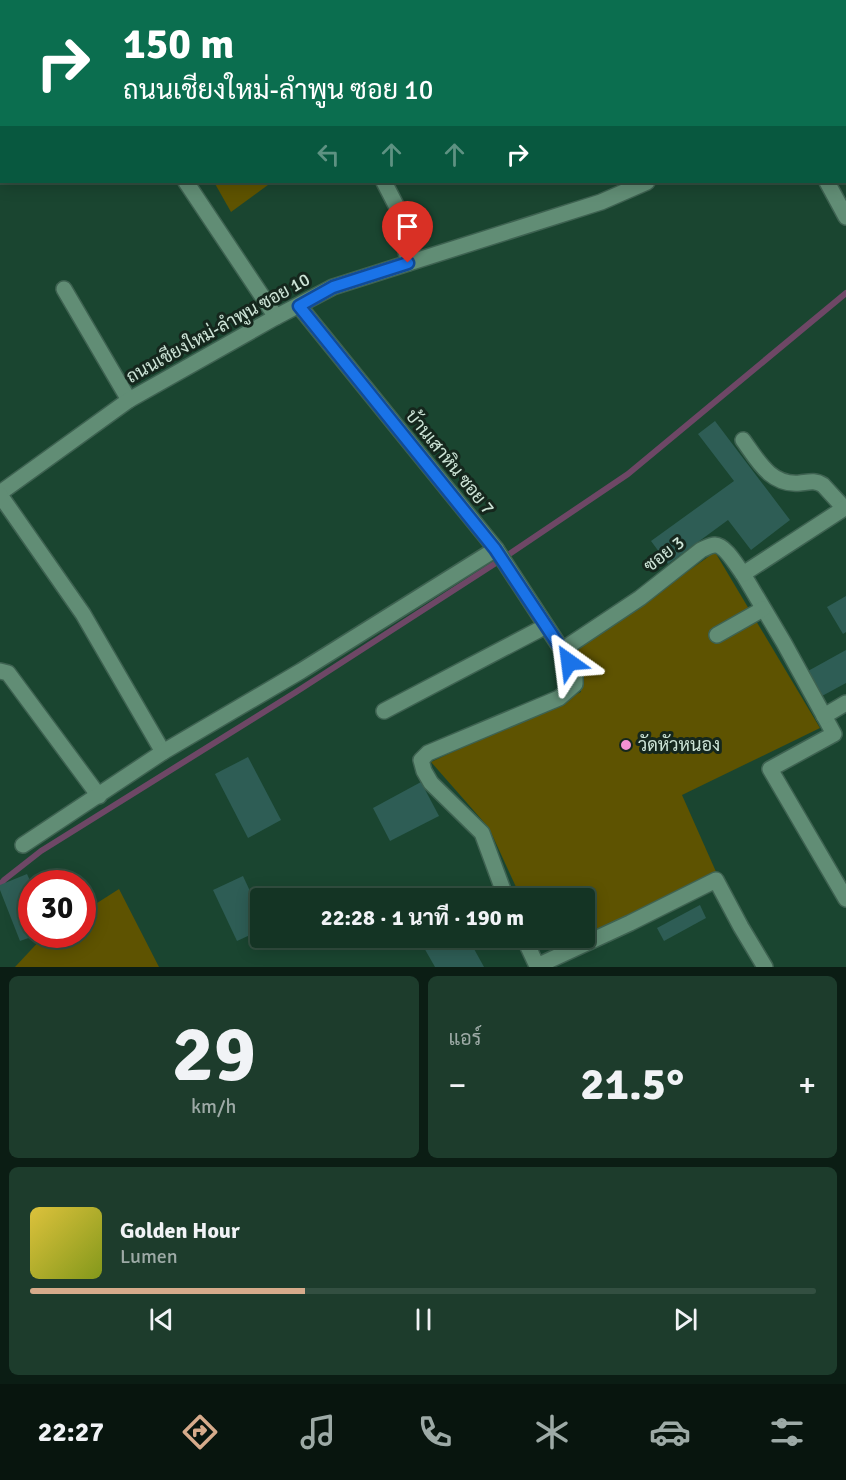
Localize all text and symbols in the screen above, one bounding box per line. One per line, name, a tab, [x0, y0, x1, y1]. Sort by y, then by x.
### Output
text: 150 m	[123, 19, 234, 70]
icon: right	[24, 24, 102, 102]
text: ถนนเชียงใหม่-ลำพูน ซอย 10	[123, 74, 433, 107]
icon: left	[312, 138, 345, 171]
icon: ahead	[375, 138, 408, 171]
icon: ahead	[438, 138, 471, 171]
icon: right	[501, 138, 534, 171]
pin	[382, 201, 433, 263]
icon: arrive	[391, 210, 424, 243]
street label: ถนนเชียงใหม่-ลำพูน ซอย 10	[121, 266, 315, 390]
street label: บ้านเสาหิน ซอย 7	[401, 404, 500, 519]
street label: ซอย 3	[639, 531, 689, 577]
position arrow	[537, 630, 601, 694]
place label: วัดหัวหนอง	[638, 734, 720, 756]
marker: วัดหัวหนอง	[619, 738, 633, 752]
speed limit sign: 30	[18, 870, 96, 948]
text: 22:28 · 1 นาที · 190 m	[321, 904, 524, 931]
text: 29	[172, 1007, 256, 1103]
text: แอร์	[449, 1026, 482, 1051]
text: 21.5°	[580, 1057, 684, 1112]
text: −	[449, 1065, 466, 1106]
text: +	[798, 1065, 816, 1106]
text: km/h	[191, 1094, 236, 1119]
text: Golden Hour	[120, 1217, 240, 1244]
text: Lumen	[120, 1244, 178, 1269]
icon: previous	[145, 1303, 178, 1336]
icon: pause	[407, 1303, 440, 1336]
icon: next	[669, 1303, 702, 1336]
icon: directions	[179, 1411, 221, 1453]
icon: music	[297, 1411, 339, 1453]
icon: phone	[414, 1411, 456, 1453]
icon: climate	[531, 1411, 573, 1453]
icon: car	[649, 1411, 691, 1453]
icon: filters	[766, 1411, 808, 1453]
text: 22:27	[38, 1416, 104, 1449]

